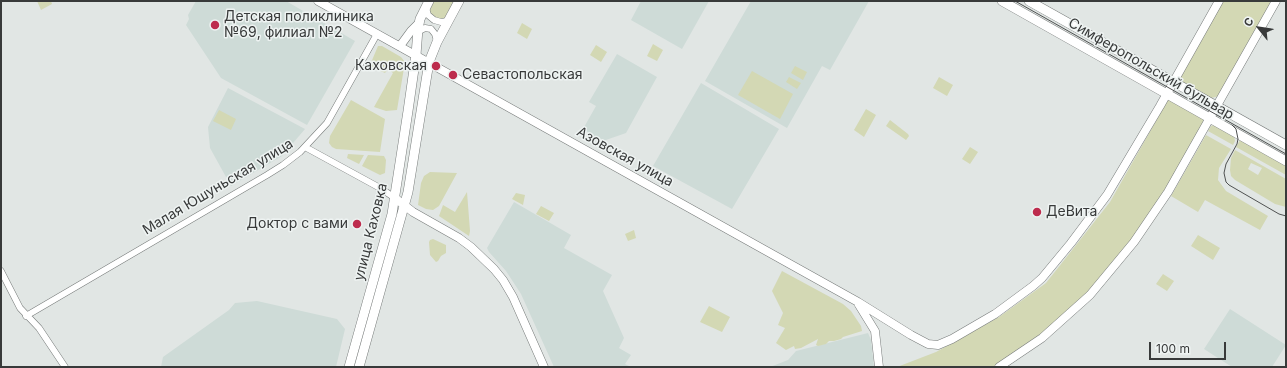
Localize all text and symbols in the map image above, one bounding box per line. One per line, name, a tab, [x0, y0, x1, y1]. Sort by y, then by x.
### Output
north arrow	[1239, 8, 1279, 48]
place label: Детская поликлиника №69, филиал №2	[224, 9, 374, 42]
street label: Симферопольский бульвар	[1065, 15, 1237, 123]
text: С	[1241, 15, 1257, 29]
marker: Детская поликлиника №69, филиал №2	[209, 19, 221, 31]
place label: Каховская	[355, 58, 427, 74]
marker: Каховская	[430, 60, 442, 72]
place label: Севастопольская	[462, 67, 583, 83]
marker: Севастопольская	[447, 69, 459, 81]
street label: Азовская улица	[574, 124, 676, 190]
street label: Малая Юшуньская улица	[140, 135, 296, 239]
street label: улица Каховка	[351, 181, 391, 283]
place label: ДеВита	[1046, 204, 1097, 220]
marker: ДеВита	[1031, 206, 1043, 218]
place label: Доктор с вами	[247, 216, 348, 232]
marker: Доктор с вами	[351, 218, 363, 230]
scale bar	[1151, 334, 1228, 360]
text: 100 m	[1156, 341, 1190, 356]

